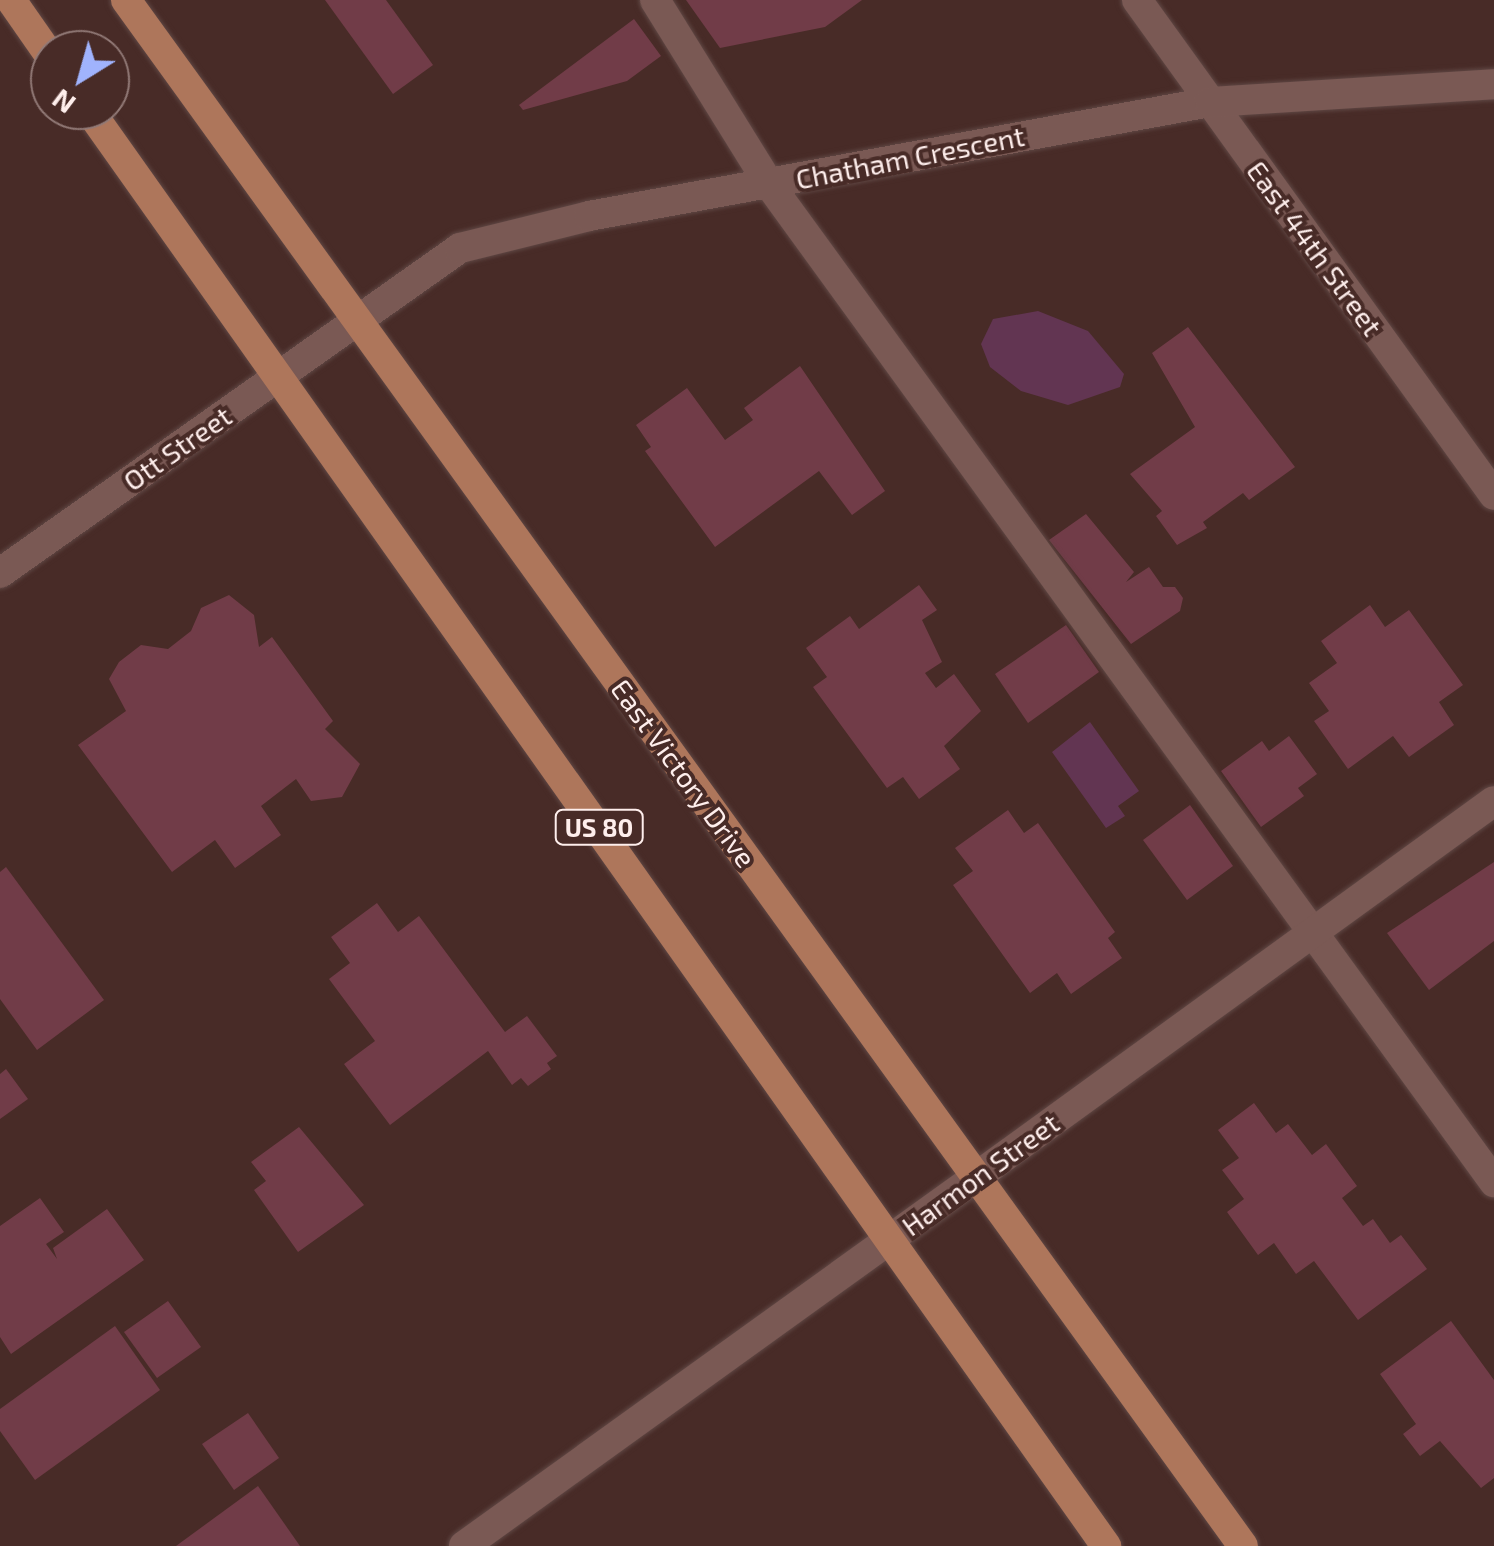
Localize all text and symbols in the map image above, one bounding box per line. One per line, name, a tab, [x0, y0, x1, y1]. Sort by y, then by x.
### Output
north arrow	[30, 30, 130, 130]
text: N	[45, 83, 81, 122]
street label: Chatham Crescent	[793, 118, 1027, 196]
street label: East 44th Street	[1240, 154, 1390, 342]
street label: Ott Street	[117, 399, 237, 497]
street label: East Victory Drive	[604, 672, 764, 874]
road number: US 80	[554, 807, 644, 847]
street label: Harmon Street	[895, 1106, 1065, 1242]

